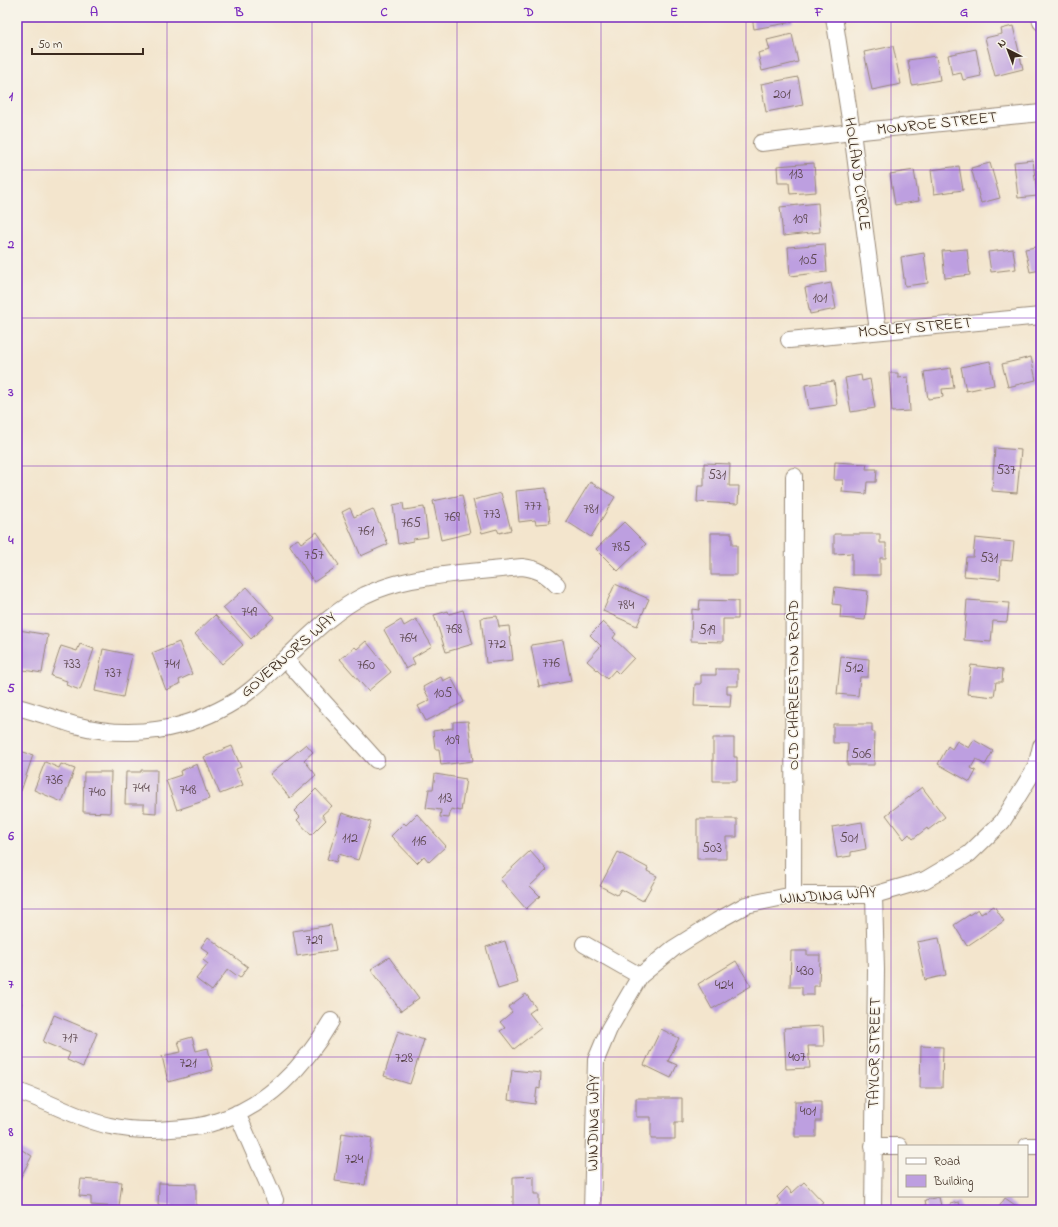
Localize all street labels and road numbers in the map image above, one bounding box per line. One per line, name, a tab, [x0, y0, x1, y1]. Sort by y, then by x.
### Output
street label: MONROE STREET	[876, 106, 998, 142]
street label: HOLLAND CIRCLE	[837, 116, 877, 232]
street label: MOSLEY STREET	[857, 311, 973, 345]
street label: OLD CHARLESTON ROAD	[782, 600, 806, 770]
street label: GOVERNOR'S WAY	[236, 606, 343, 704]
street label: WINDING WAY	[779, 881, 878, 911]
street label: TAYLOR STREET	[862, 997, 888, 1109]
street label: WINDING WAY	[581, 1074, 607, 1172]

